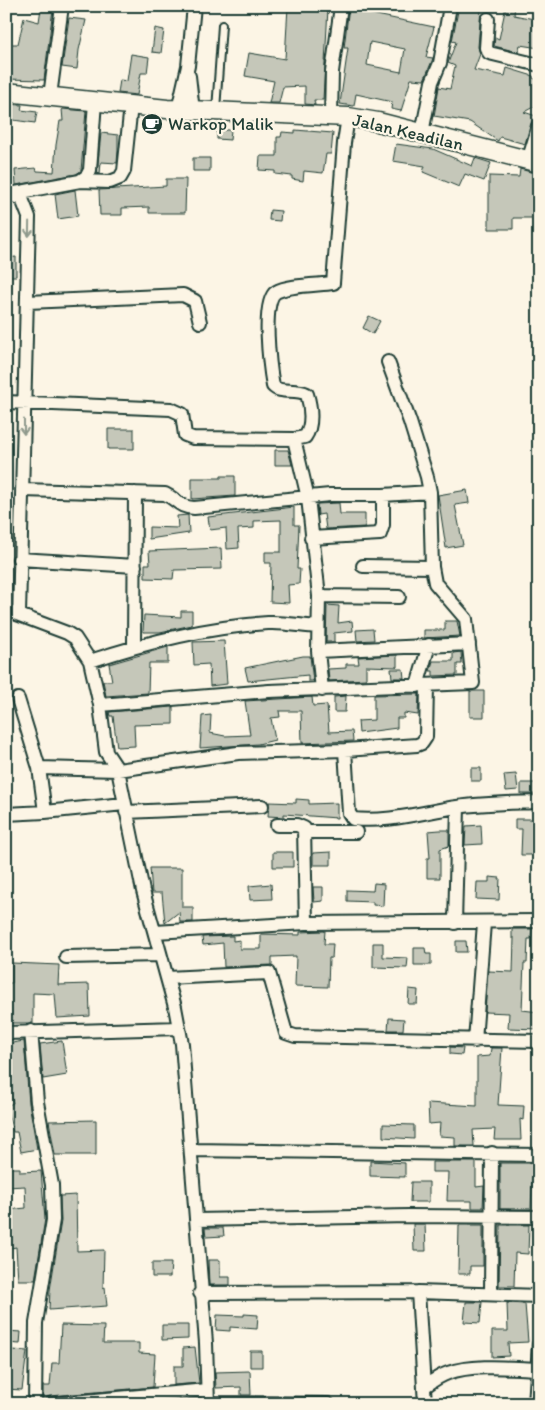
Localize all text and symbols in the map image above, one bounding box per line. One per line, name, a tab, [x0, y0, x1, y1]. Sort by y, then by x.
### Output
street label: Jalan Keadilan	[350, 109, 466, 156]
cafe icon: Warkop Malik	[140, 112, 164, 136]
place label: Warkop Malik	[168, 113, 274, 135]
one-way arrow	[24, 220, 34, 237]
one-way arrow	[19, 418, 29, 434]

